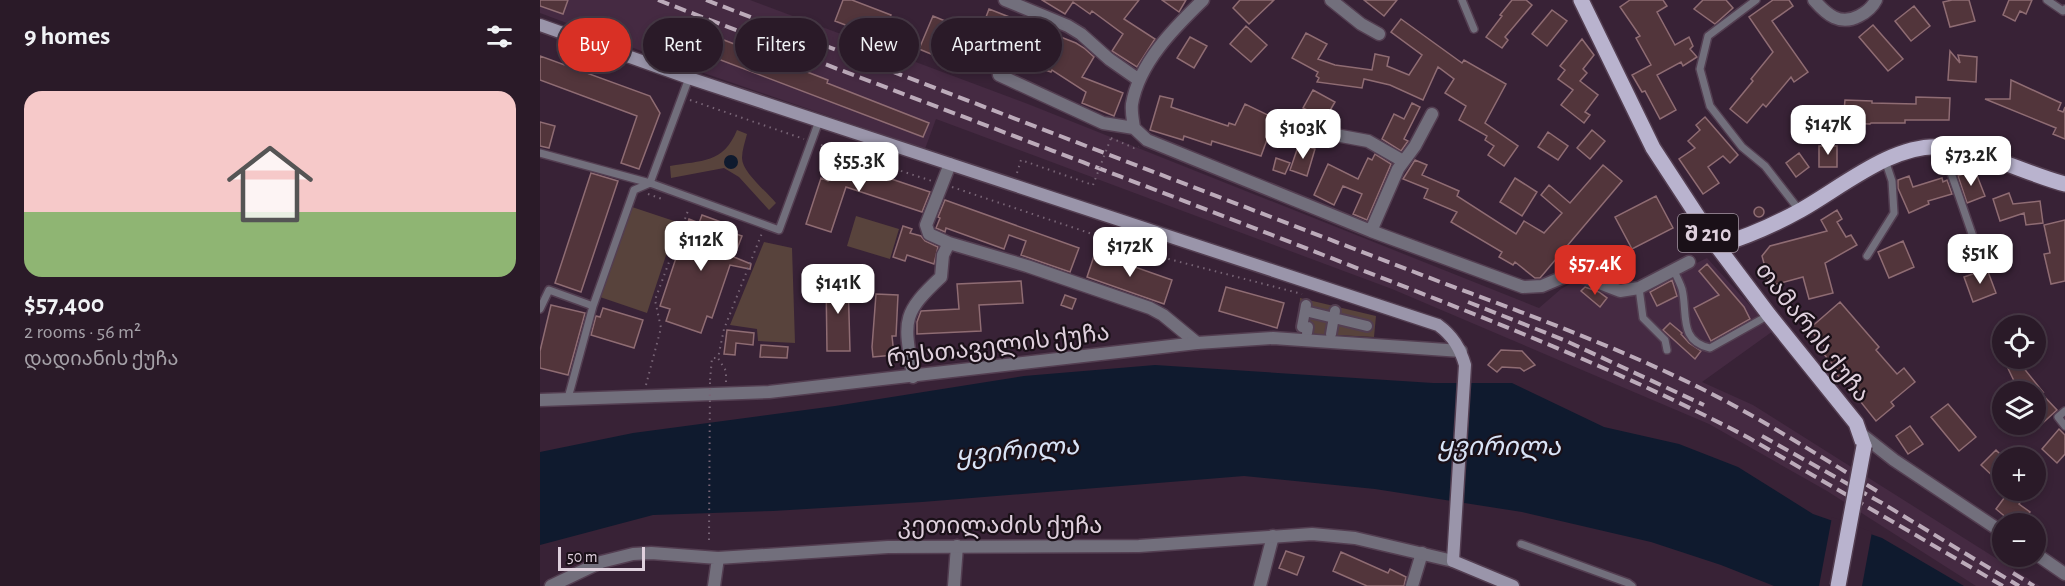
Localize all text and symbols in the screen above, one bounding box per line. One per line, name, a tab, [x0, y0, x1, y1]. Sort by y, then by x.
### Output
chip: Buy	[558, 18, 631, 72]
chip: Rent	[643, 18, 723, 72]
chip: Filters	[735, 18, 827, 72]
chip: New	[839, 18, 919, 72]
chip: Apartment	[931, 18, 1062, 72]
icon: filters	[483, 20, 516, 53]
text: 9 homes	[24, 23, 110, 49]
pin: $147K	[1786, 105, 1870, 156]
pin: $103K	[1261, 109, 1345, 160]
text: $147K	[1805, 114, 1851, 134]
text: $103K	[1280, 118, 1326, 138]
icon: home	[216, 130, 324, 238]
pin: $73.2K	[1922, 136, 2020, 187]
pin: $55.3K	[810, 142, 908, 193]
text: $73.2K	[1945, 145, 1997, 165]
text: $55.3K	[833, 151, 885, 171]
road number: შ 210	[1678, 214, 1738, 252]
pin: $112K	[659, 221, 743, 272]
pin: $172K	[1088, 227, 1172, 278]
text: $112K	[679, 230, 723, 250]
pin: $51K	[1944, 234, 2016, 285]
text: $172K	[1107, 236, 1153, 256]
text: $51K	[1962, 243, 1998, 263]
pin: $57.4K	[1546, 245, 1644, 296]
text: $57.4K	[1569, 254, 1621, 274]
street label: თამარის ქუჩა	[1750, 258, 1874, 407]
pin: $141K	[796, 264, 880, 315]
text: $141K	[815, 273, 861, 293]
text: $57,400	[24, 291, 104, 317]
map controls	[1992, 315, 2046, 567]
button: locate	[1992, 315, 2046, 369]
street label: რუსთაველის ქუჩა	[885, 320, 1111, 373]
text: 2 rooms · 56 m²	[24, 322, 141, 342]
text: დადიანის ქუჩა	[24, 349, 178, 369]
button: layers	[1992, 381, 2046, 435]
water label: ყვირილა	[954, 433, 1081, 471]
water label: ყვირილა	[1437, 434, 1562, 462]
button: +	[1992, 447, 2046, 501]
button: −	[1992, 513, 2046, 567]
street label: კეთილაძის ქუჩა	[898, 514, 1102, 539]
scale bar	[558, 544, 645, 572]
text: 50 m	[567, 549, 598, 565]

